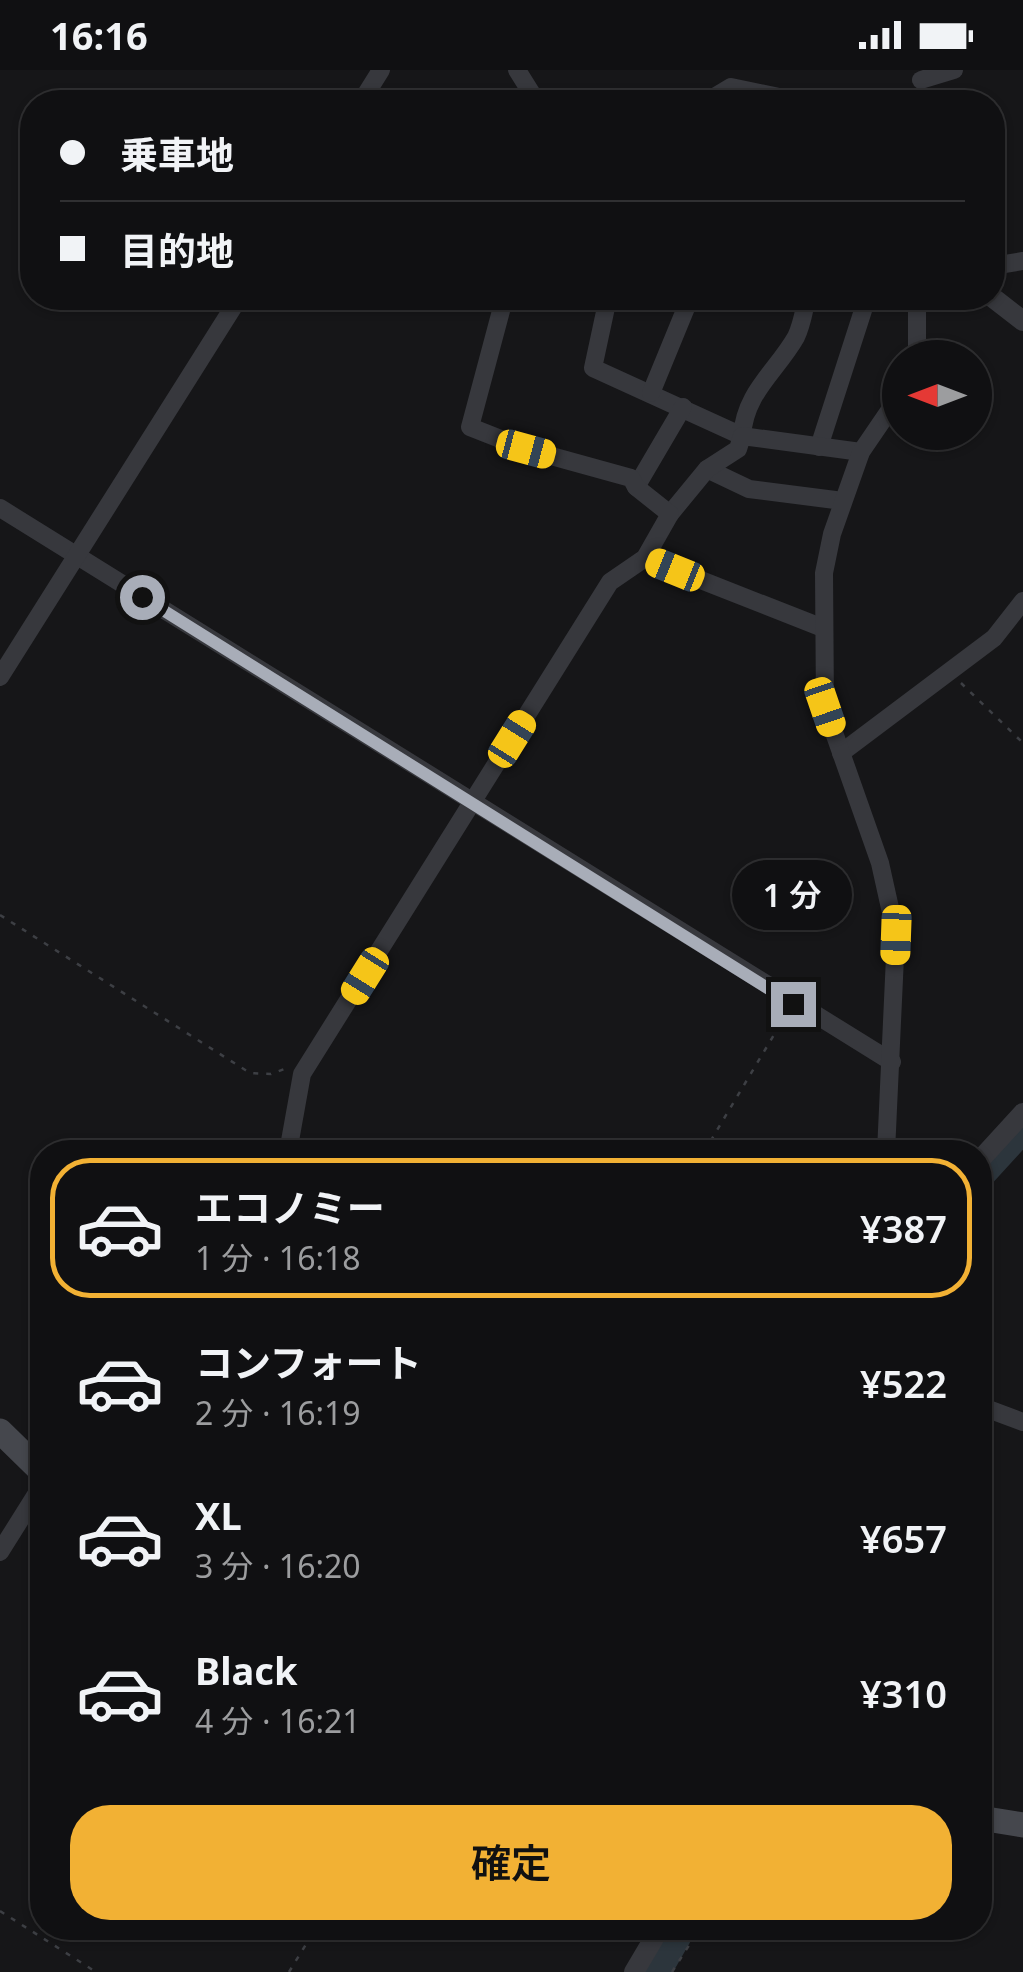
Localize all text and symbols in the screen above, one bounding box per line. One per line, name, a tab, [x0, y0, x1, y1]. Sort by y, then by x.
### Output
text: 16:16	[50, 9, 148, 61]
text: 乗車地	[120, 128, 234, 180]
text: 目的地	[120, 224, 234, 276]
north arrow	[882, 340, 992, 450]
map controls	[882, 340, 992, 450]
car	[493, 427, 559, 471]
car	[642, 545, 708, 595]
route start	[120, 575, 165, 620]
car	[801, 674, 849, 740]
car	[483, 706, 541, 772]
callout: 1 分	[733, 859, 853, 929]
text: 1 分	[763, 873, 821, 916]
car	[880, 904, 912, 966]
car	[336, 943, 394, 1009]
route end	[771, 982, 816, 1027]
text: エコノミー	[195, 1181, 385, 1233]
icon: car	[75, 1183, 165, 1273]
text: ¥387	[860, 1202, 947, 1254]
text: 1 分 · 16:18	[195, 1236, 361, 1279]
text: コンフォート	[195, 1336, 422, 1388]
icon: car	[75, 1338, 165, 1428]
text: ¥522	[860, 1357, 947, 1409]
text: 2 分 · 16:19	[195, 1391, 361, 1434]
text: XL	[195, 1489, 242, 1541]
icon: car	[75, 1493, 165, 1583]
text: ¥657	[860, 1512, 947, 1564]
text: 3 分 · 16:20	[195, 1544, 361, 1587]
text: Black	[195, 1644, 298, 1696]
icon: car	[75, 1648, 165, 1738]
text: ¥310	[860, 1667, 947, 1719]
text: 4 分 · 16:21	[195, 1699, 361, 1742]
button: 確定	[70, 1805, 952, 1920]

